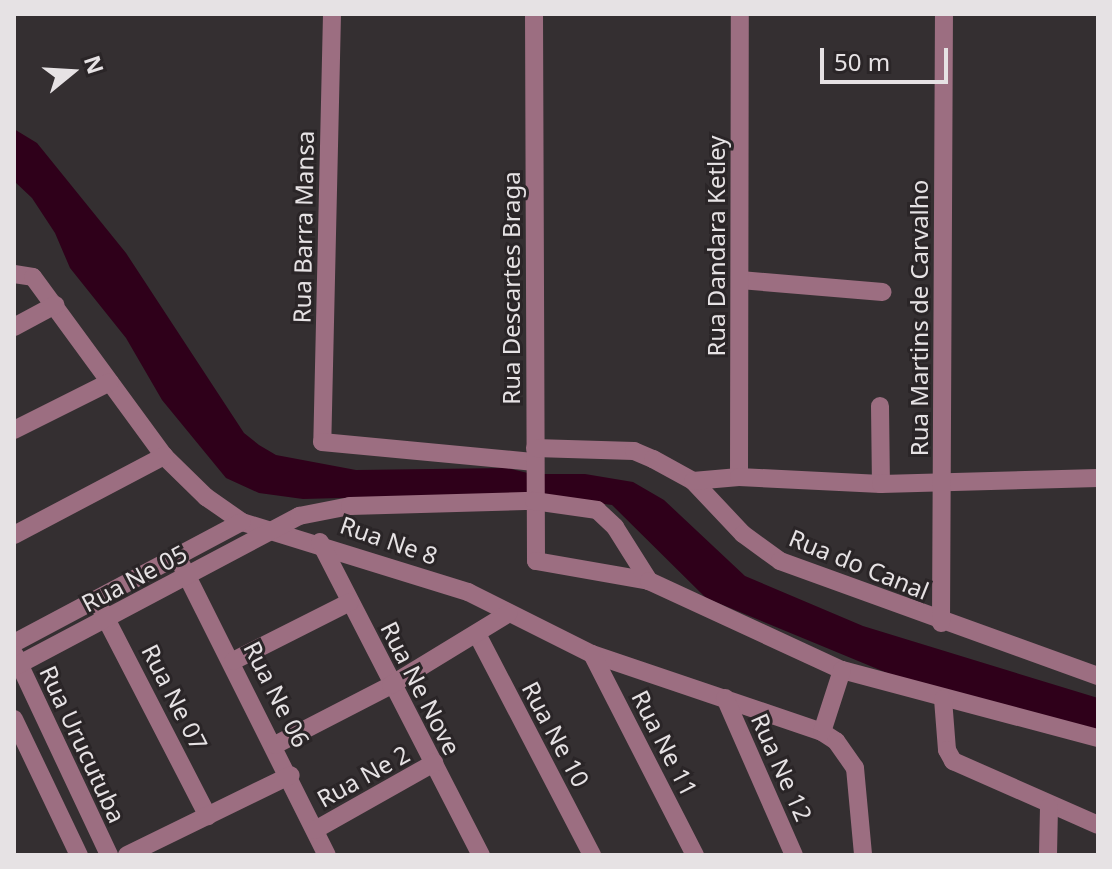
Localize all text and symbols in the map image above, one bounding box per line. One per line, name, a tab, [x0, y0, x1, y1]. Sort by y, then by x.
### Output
north arrow	[32, 32, 112, 112]
scale bar	[824, 32, 952, 82]
text: 50 m	[834, 45, 890, 78]
text: N	[78, 51, 112, 78]
street label: Rua Barra Mansa	[287, 130, 319, 324]
street label: Rua Dandara Ketley	[702, 135, 730, 357]
street label: Rua Descartes Braga	[497, 171, 525, 405]
street label: Rua Martins de Carvalho	[905, 180, 933, 456]
street label: Rua Ne 8	[336, 510, 442, 570]
street label: Rua do Canal	[785, 523, 933, 605]
street label: Rua Ne 05	[76, 538, 192, 618]
street label: Rua Ne Nove	[375, 617, 467, 759]
street label: Rua Ne 06	[238, 636, 316, 752]
street label: Rua Ne 07	[136, 639, 214, 755]
street label: Rua Urucutuba	[34, 661, 132, 827]
street label: Rua Ne 10	[516, 676, 596, 792]
street label: Rua Ne 11	[626, 685, 704, 801]
street label: Rua Ne 12	[745, 709, 819, 825]
street label: Rua Ne 2	[312, 739, 414, 813]

